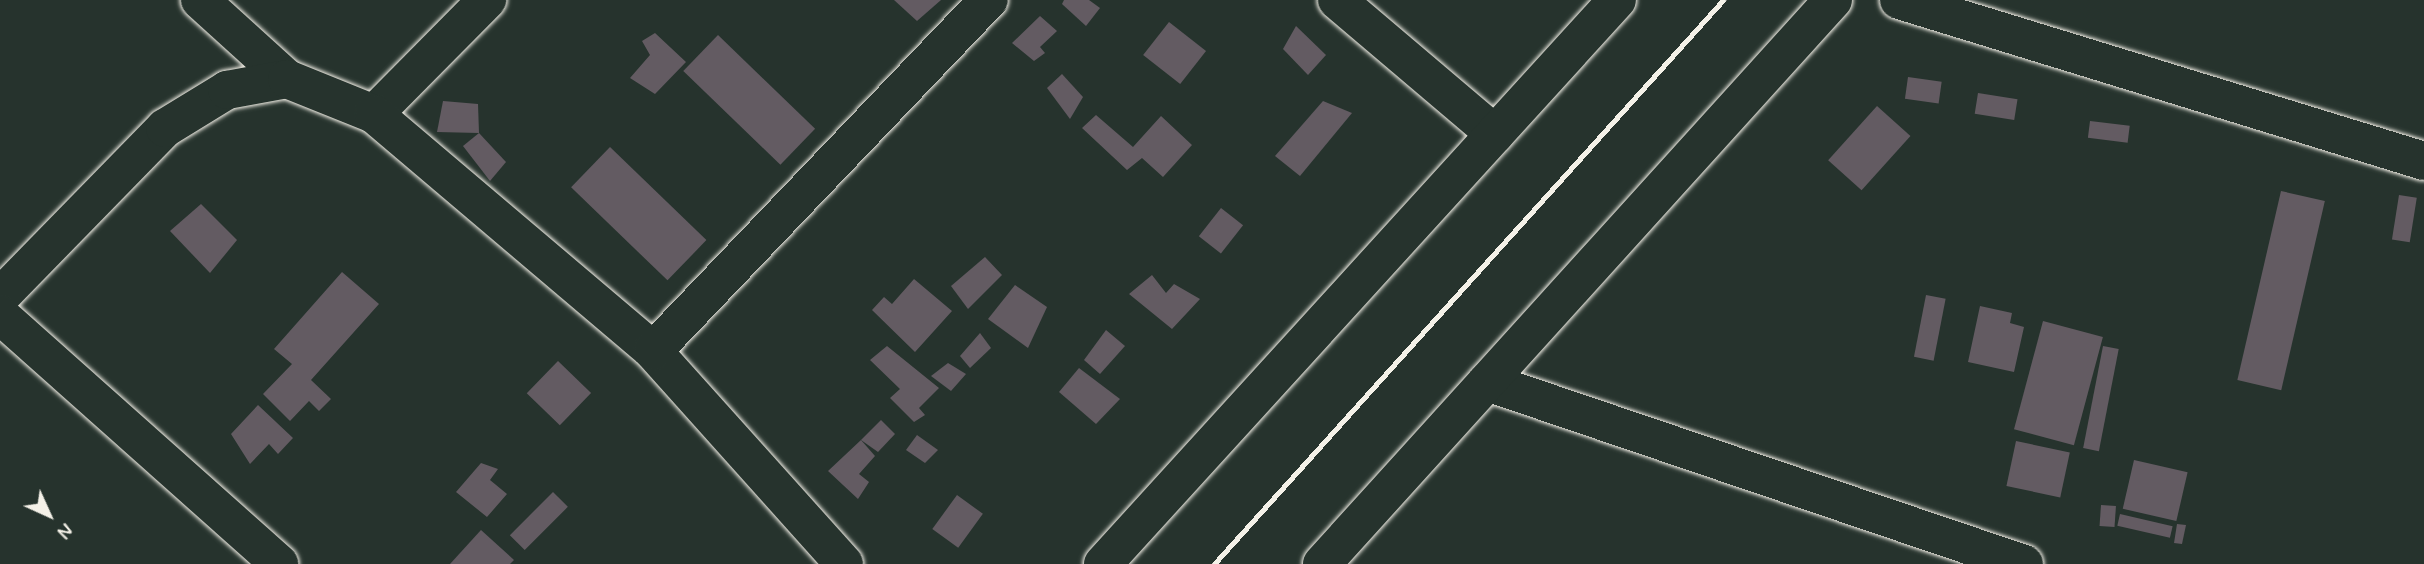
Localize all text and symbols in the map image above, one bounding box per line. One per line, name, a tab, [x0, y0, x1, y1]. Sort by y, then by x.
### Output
north arrow	[14, 480, 84, 550]
text: N	[51, 517, 78, 544]

